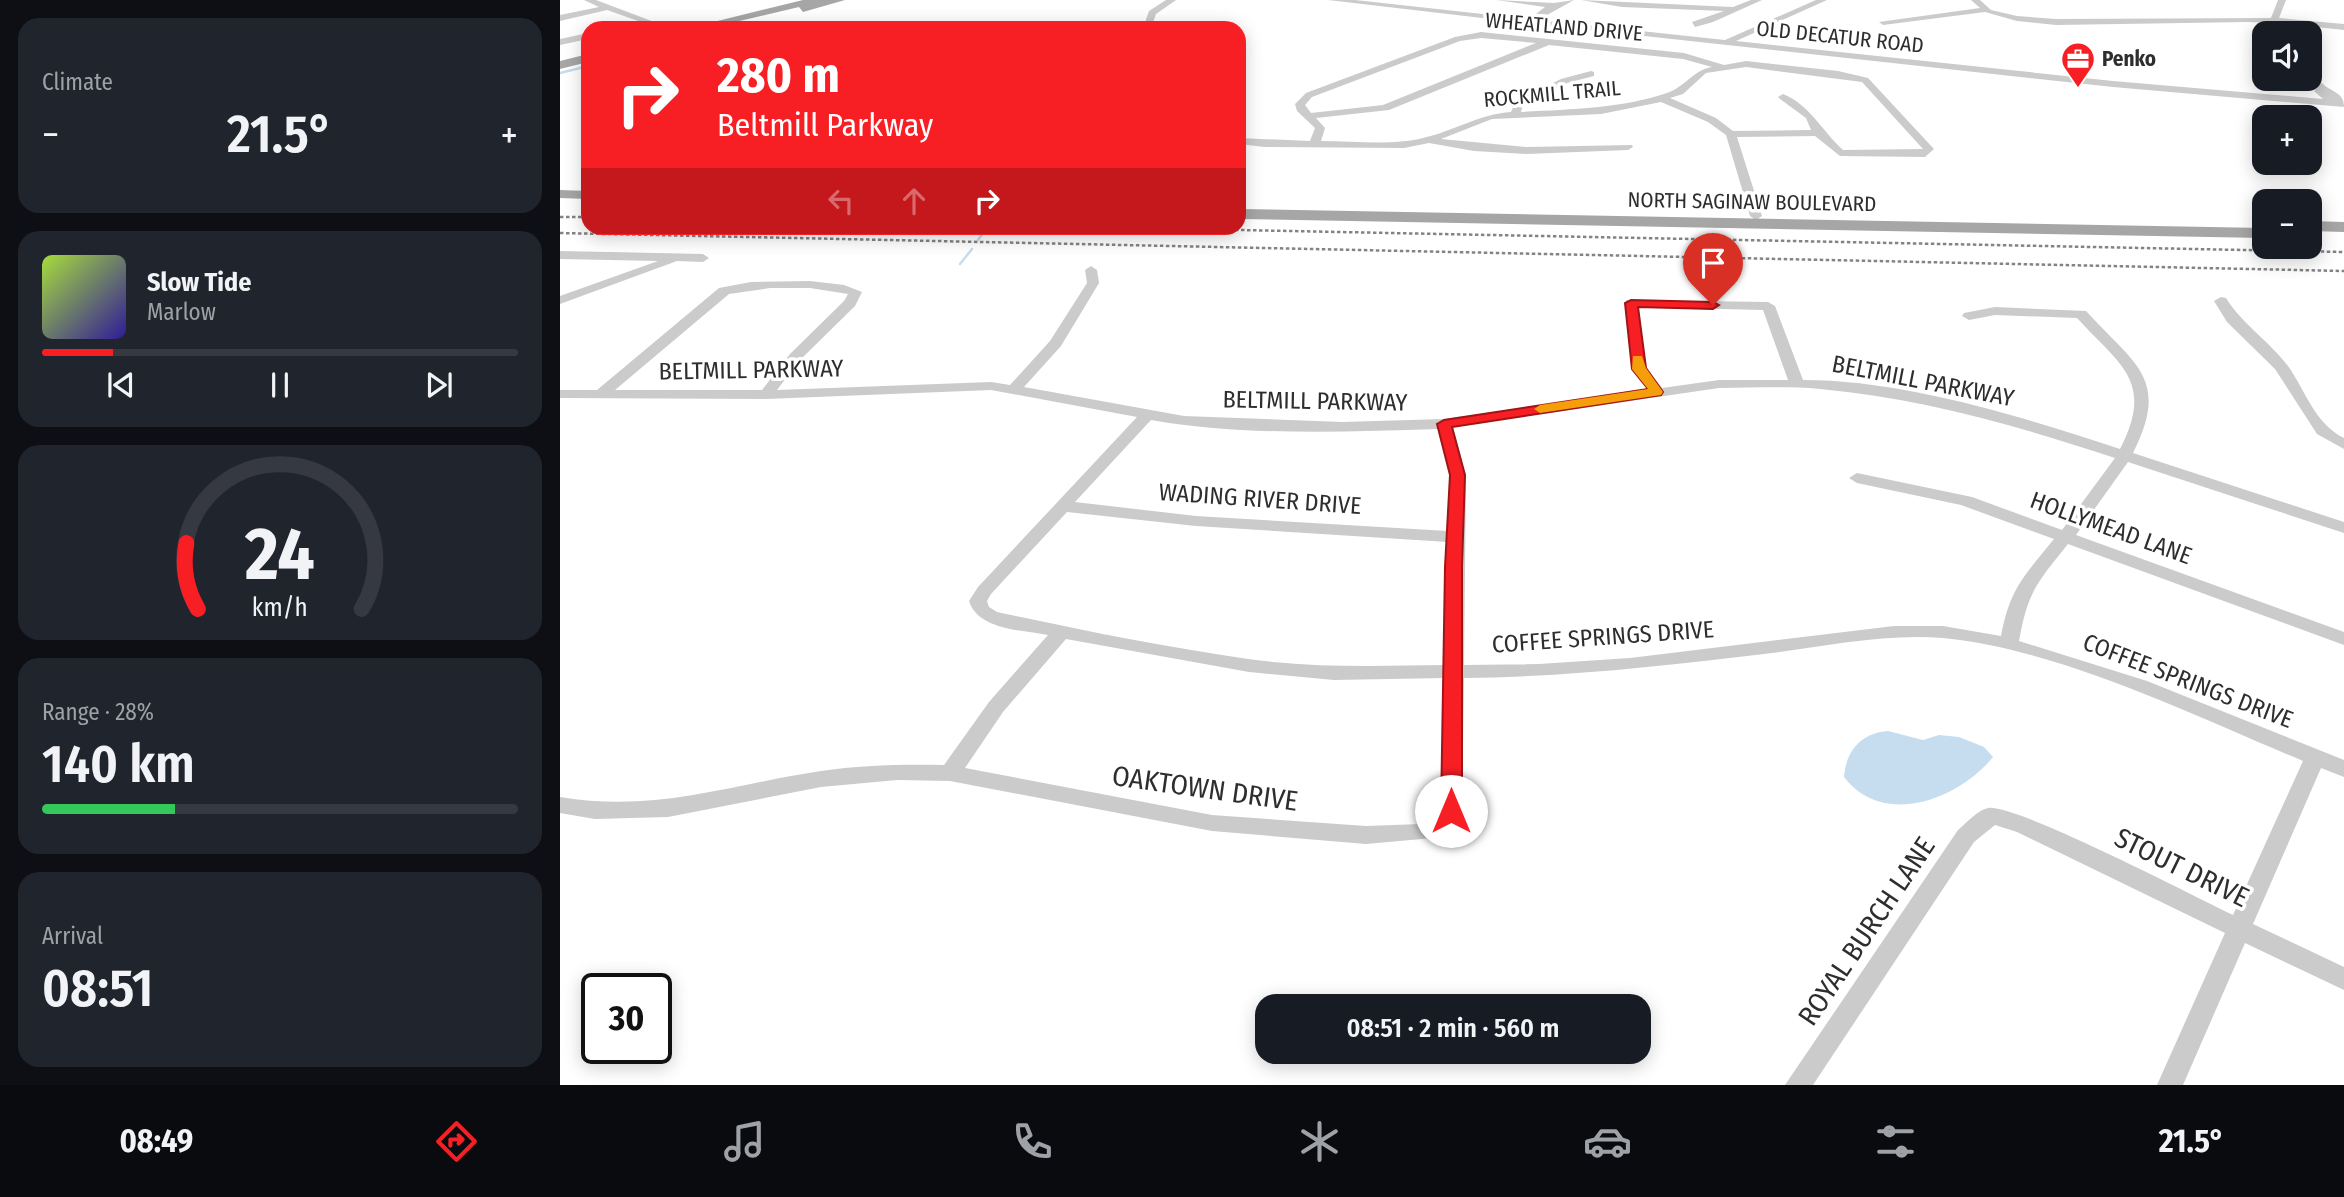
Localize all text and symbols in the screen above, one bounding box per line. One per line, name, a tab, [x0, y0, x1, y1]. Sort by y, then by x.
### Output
street label: WHEATLAND DRIVE	[1484, 7, 1644, 47]
street label: OLD DECATUR ROAD	[1755, 15, 1925, 59]
map controls	[2252, 21, 2322, 259]
button: sound	[2252, 21, 2322, 91]
office icon: Penko	[2059, 40, 2097, 89]
text: 280 m	[717, 46, 840, 105]
place label: Penko	[2102, 46, 2156, 72]
icon: right	[602, 49, 693, 140]
text: Climate	[42, 68, 113, 96]
street label: ROCKMILL TRAIL	[1483, 75, 1622, 113]
text: 21.5°	[227, 103, 333, 166]
button: +	[2252, 105, 2322, 175]
text: Beltmill Parkway	[717, 106, 933, 144]
text: −	[42, 112, 59, 158]
text: +	[501, 112, 518, 158]
icon: left	[822, 182, 860, 220]
icon: ahead	[895, 182, 933, 220]
icon: right	[968, 182, 1006, 220]
street label: NORTH SAGINAW BOULEVARD	[1627, 187, 1877, 217]
button: −	[2252, 189, 2322, 259]
pin	[1683, 233, 1743, 305]
icon: arrive	[1694, 244, 1732, 282]
text: Slow Tide	[147, 267, 251, 298]
text: Marlow	[147, 298, 216, 326]
street label: BELTMILL PARKWAY	[1830, 350, 2016, 412]
street label: BELTMILL PARKWAY	[658, 354, 844, 386]
icon: previous	[102, 366, 140, 404]
icon: pause	[261, 366, 299, 404]
icon: next	[420, 366, 458, 404]
street label: BELTMILL PARKWAY	[1222, 385, 1408, 417]
street label: WADING RIVER DRIVE	[1158, 478, 1362, 520]
street label: HOLLYMEAD LANE	[2026, 486, 2196, 570]
text: 24	[244, 511, 315, 598]
text: km/h	[252, 592, 308, 622]
street label: COFFEE SPRINGS DRIVE	[1491, 615, 1715, 659]
street label: COFFEE SPRINGS DRIVE	[2079, 628, 2297, 734]
text: Range · 28%	[42, 698, 154, 726]
text: 140 km	[42, 733, 195, 796]
street label: OAKTOWN DRIVE	[1110, 759, 1300, 818]
position arrow	[1414, 774, 1488, 848]
street label: STOUT DRIVE	[2109, 821, 2254, 914]
street label: ROYAL BURCH LANE	[1791, 831, 1942, 1032]
text: Arrival	[42, 922, 103, 950]
text: 08:51	[42, 957, 153, 1020]
speed limit sign: 30	[581, 973, 672, 1064]
text: 08:51 · 2 min · 560 m	[1346, 1013, 1560, 1044]
icon: directions	[432, 1117, 481, 1166]
icon: music	[720, 1117, 769, 1166]
icon: phone	[1008, 1117, 1057, 1166]
icon: climate	[1295, 1117, 1344, 1166]
icon: car	[1583, 1117, 1632, 1166]
icon: filters	[1871, 1117, 1920, 1166]
text: 08:49	[119, 1122, 193, 1160]
text: 21.5°	[2159, 1122, 2225, 1160]

